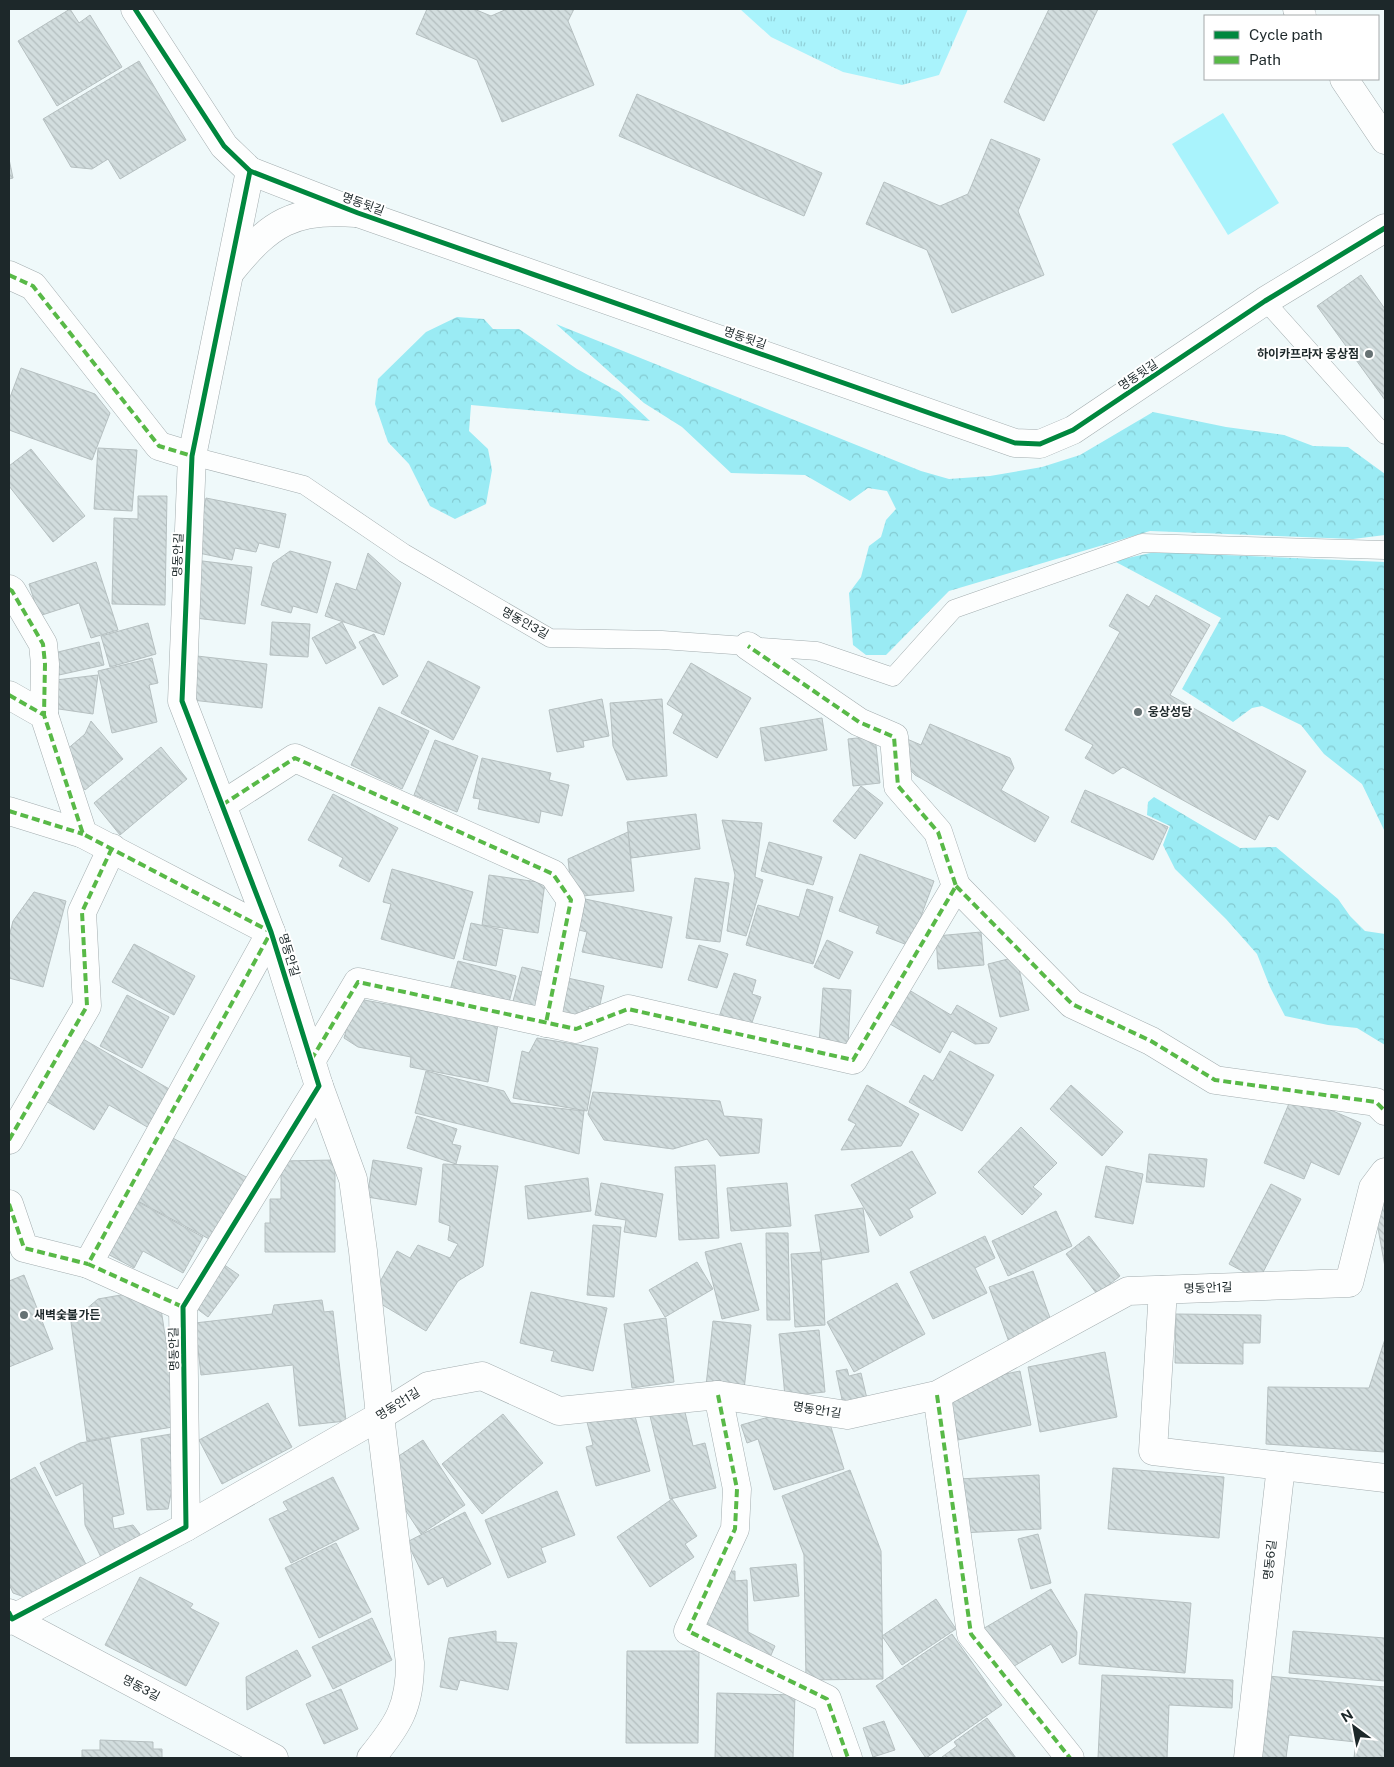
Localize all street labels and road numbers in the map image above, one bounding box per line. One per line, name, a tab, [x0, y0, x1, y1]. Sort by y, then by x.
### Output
street label: 명동뒷길	[340, 190, 386, 218]
street label: 명동뒷길	[722, 324, 768, 352]
street label: 명동뒷길	[1116, 357, 1160, 393]
street label: 명동안길	[170, 533, 186, 577]
street label: 명동안3길	[499, 604, 551, 642]
street label: 명동안길	[276, 932, 302, 978]
street label: 명동안1길	[1183, 1280, 1233, 1296]
street label: 명동안길	[167, 1327, 181, 1371]
street label: 명동안1길	[373, 1385, 423, 1423]
street label: 명동안1길	[792, 1399, 842, 1421]
street label: 명동6길	[1261, 1539, 1279, 1581]
street label: 명동3길	[120, 1672, 162, 1704]

